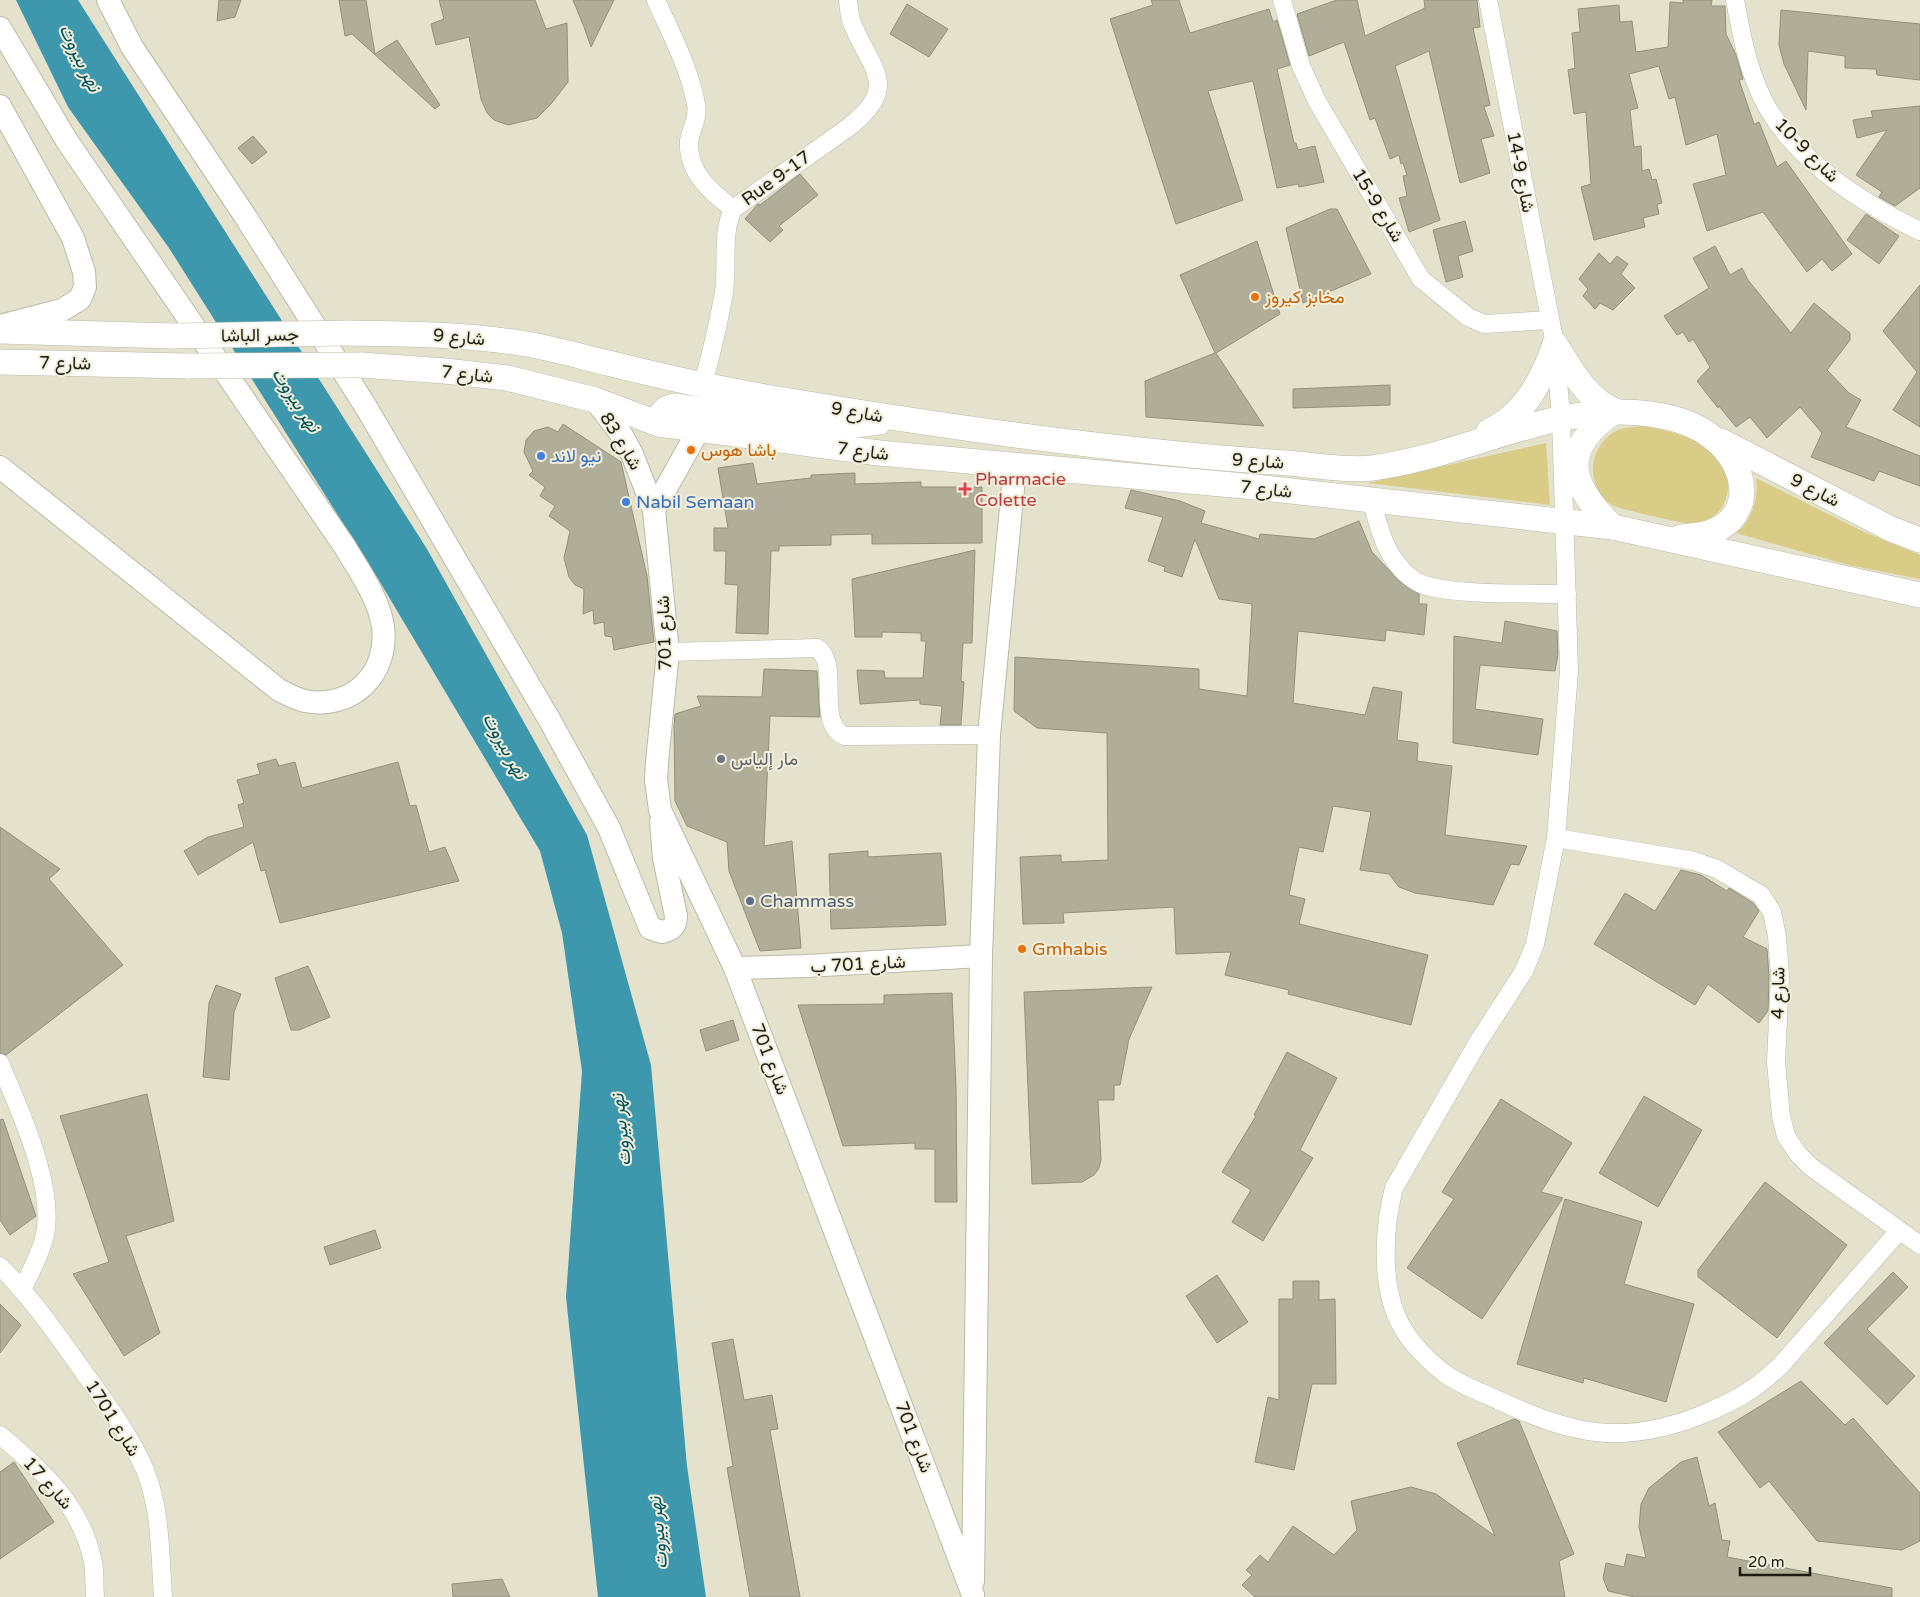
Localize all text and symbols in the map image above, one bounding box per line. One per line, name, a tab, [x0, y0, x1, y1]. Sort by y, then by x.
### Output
water label: نهر بيروت	[54, 21, 106, 97]
street label: شارع 9-10	[1769, 113, 1844, 188]
street label: شارع 9-14	[1501, 130, 1540, 215]
street label: Rue 9-17	[737, 146, 815, 210]
street label: شارع 9-15	[1347, 164, 1409, 246]
place label: مخابز كيروز	[1264, 286, 1345, 308]
marker: مخابز كيروز	[1249, 291, 1261, 303]
street label: جسر الباشا	[221, 323, 299, 347]
street label: شارع 9	[432, 324, 486, 351]
street label: شارع 7	[39, 352, 91, 375]
street label: شارع 7	[440, 360, 494, 389]
water label: نهر بيروت	[267, 364, 326, 438]
street label: شارع 9	[829, 397, 885, 428]
street label: شارع 83	[594, 408, 647, 474]
street label: شارع 7	[836, 437, 890, 466]
place label: باشا هوس	[701, 439, 776, 461]
marker: باشا هوس	[685, 444, 697, 456]
place label: نيو لاند	[551, 445, 601, 467]
street label: شارع 9	[1231, 448, 1285, 475]
marker: نيو لاند	[535, 450, 547, 462]
place label: Pharmacie Colette	[975, 468, 1066, 511]
street label: شارع 9	[1786, 468, 1843, 513]
street label: شارع 7	[1239, 475, 1293, 504]
marker: Pharmacie Colette	[959, 483, 971, 495]
place label: Nabil Semaan	[636, 491, 755, 513]
marker: Nabil Semaan	[620, 496, 632, 508]
street label: شارع 701	[652, 595, 677, 671]
water label: نهر بيروت	[478, 709, 533, 784]
place label: مار إلياس	[731, 748, 798, 771]
marker: مار إلياس	[715, 753, 727, 765]
place label: Chammass	[760, 890, 854, 912]
marker: Chammass	[744, 895, 756, 907]
place label: Gmhabis	[1032, 938, 1108, 960]
marker: Gmhabis	[1016, 943, 1028, 955]
street label: شارع 701 ب	[810, 951, 906, 978]
street label: شارع 4	[1767, 967, 1790, 1019]
street label: شارع 701	[745, 1020, 794, 1098]
water label: نهر بيروت	[606, 1091, 636, 1167]
street label: شارع 1701	[80, 1376, 145, 1461]
street label: شارع 701	[889, 1398, 938, 1476]
street label: شارع 17	[18, 1452, 77, 1515]
water label: نهر بيروت	[644, 1494, 672, 1570]
scale bar	[1740, 1544, 1810, 1576]
text: 20 m	[1748, 1553, 1785, 1571]

